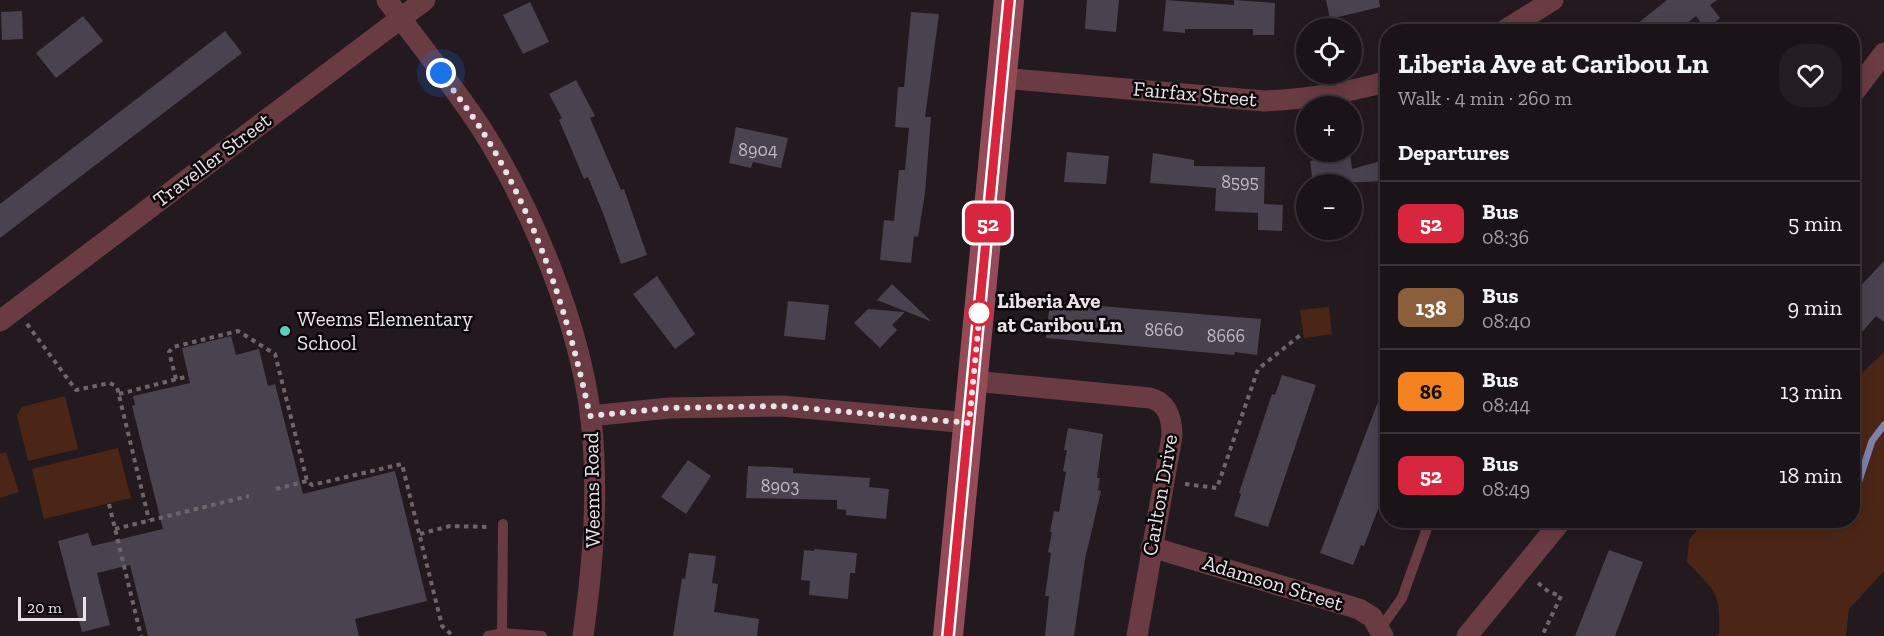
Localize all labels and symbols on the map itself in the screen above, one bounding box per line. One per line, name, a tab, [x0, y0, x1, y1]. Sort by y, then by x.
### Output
your location	[426, 58, 456, 88]
street label: Fairfax Street	[1132, 76, 1258, 111]
street label: Traveller Street	[148, 107, 276, 212]
house number: 8904	[738, 139, 778, 161]
house number: 8595	[1221, 171, 1259, 193]
line badge: 52	[961, 204, 1015, 242]
place label: Liberia Ave at Caribou Ln	[997, 288, 1123, 337]
marker: Liberia Ave at Caribou Ln	[966, 300, 992, 326]
place label: Weems Elementary School	[297, 306, 473, 355]
house number: 8660	[1144, 319, 1184, 341]
marker: Weems Elementary School	[278, 324, 292, 338]
house number: 8666	[1207, 325, 1245, 347]
street label: Weems Road	[578, 432, 605, 548]
street label: Carlton Drive	[1137, 432, 1182, 558]
house number: 8903	[761, 475, 799, 497]
street label: Adamson Street	[1200, 549, 1346, 616]
scale bar	[18, 594, 86, 622]

